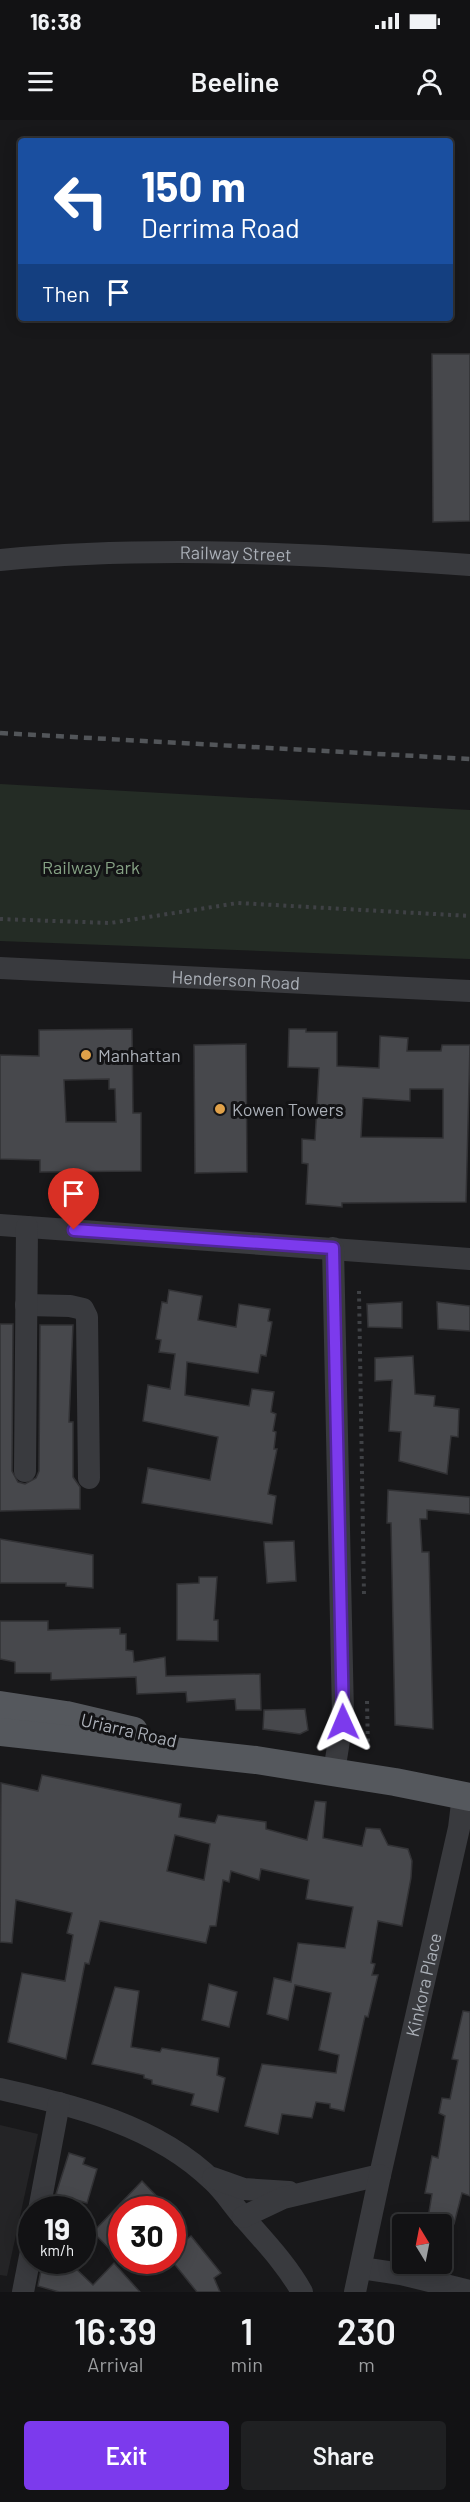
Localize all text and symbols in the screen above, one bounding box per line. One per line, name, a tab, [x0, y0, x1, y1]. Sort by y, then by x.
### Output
text: 16:38	[30, 8, 81, 34]
icon: menu	[24, 65, 57, 98]
text: Beeline	[191, 65, 279, 97]
icon: person	[413, 65, 446, 98]
text: 150 m	[141, 160, 246, 210]
icon: left	[42, 162, 120, 240]
text: Derrima Road	[141, 211, 300, 243]
icon: arrive	[102, 276, 135, 309]
text: Then	[42, 280, 90, 306]
street label: Railway Street	[180, 541, 292, 566]
park label: Railway Park	[42, 856, 140, 878]
street label: Henderson Road	[171, 965, 300, 994]
place label: Manhattan	[98, 1044, 181, 1066]
marker: Manhattan	[79, 1048, 93, 1062]
place label: Kowen Towers	[232, 1098, 344, 1120]
marker: Kowen Towers	[213, 1102, 227, 1116]
pin	[48, 1168, 99, 1230]
icon: arrive	[57, 1177, 90, 1210]
position arrow	[311, 1690, 375, 1754]
street label: Uriarra Road	[79, 1708, 179, 1752]
street label: Kinkora Place	[401, 1931, 446, 2039]
speed limit sign: 30	[108, 2196, 186, 2274]
text: 19	[44, 2210, 70, 2246]
north arrow	[392, 2214, 452, 2274]
map controls	[392, 2214, 452, 2274]
text: km/h	[40, 2241, 74, 2259]
text: 16:39	[74, 2309, 157, 2352]
text: 1	[240, 2309, 253, 2352]
text: 230	[337, 2309, 396, 2352]
text: Arrival	[87, 2352, 143, 2376]
text: min	[231, 2352, 263, 2376]
text: m	[358, 2352, 375, 2376]
button: Exit	[24, 2421, 229, 2490]
button: Share	[241, 2421, 446, 2490]

